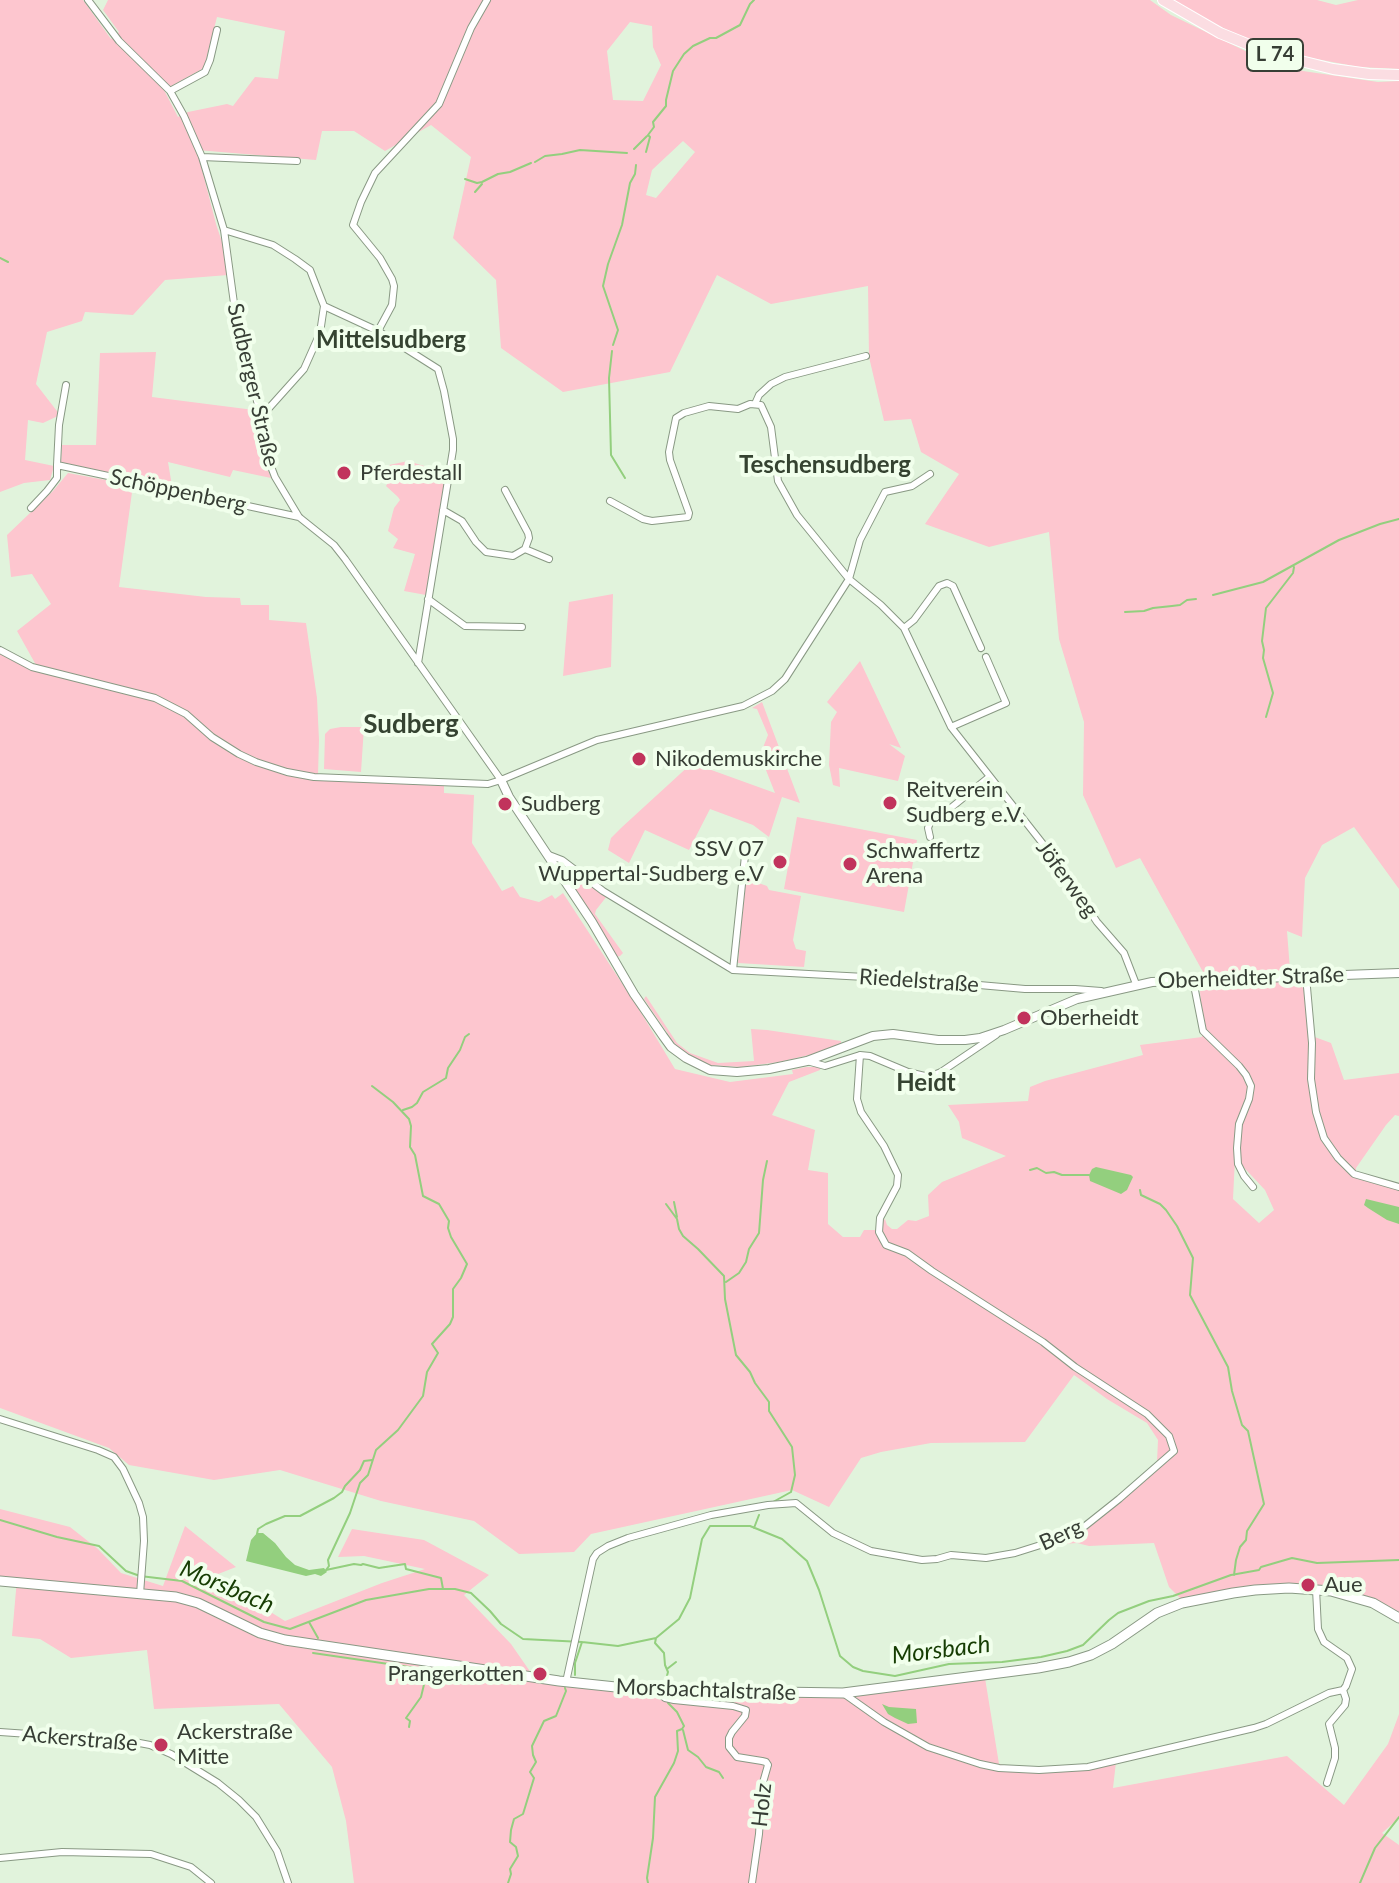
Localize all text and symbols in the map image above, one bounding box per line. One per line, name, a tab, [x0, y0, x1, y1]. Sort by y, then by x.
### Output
road number: L 74	[1247, 39, 1303, 71]
street label: Sudberger Straße	[221, 301, 285, 469]
district label: Mittelsudberg	[316, 326, 466, 354]
district label: Teschensudberg	[739, 451, 911, 479]
place label: Pferdestall	[360, 460, 462, 486]
street label: Schöppenberg	[107, 464, 249, 518]
marker: Pferdestall	[335, 464, 353, 482]
district label: Sudberg	[363, 709, 459, 741]
place label: Nikodemuskirche	[655, 746, 822, 772]
marker: Nikodemuskirche	[630, 750, 648, 768]
place label: Reitverein Sudberg e.V.	[906, 777, 1025, 828]
place label: Sudberg	[521, 791, 600, 817]
marker: Reitverein Sudberg e.V.	[881, 794, 899, 812]
marker: Sudberg	[496, 795, 514, 813]
place label: SSV 07 Wuppertal-Sudberg e.V	[538, 836, 764, 888]
street label: Jöferweg	[1030, 836, 1104, 922]
place label: Schwaffertz Arena	[866, 838, 980, 890]
marker: SSV 07 Wuppertal-Sudberg e.V	[771, 853, 789, 871]
marker: Schwaffertz Arena	[841, 855, 859, 873]
street label: Oberheidter Straße	[1157, 962, 1345, 994]
street label: Riedelstraße	[858, 964, 980, 998]
place label: Oberheidt	[1040, 1005, 1139, 1031]
marker: Oberheidt	[1015, 1009, 1033, 1027]
district label: Heidt	[896, 1069, 956, 1097]
street label: Berg	[1035, 1514, 1087, 1556]
water label: Morsbach	[176, 1554, 278, 1620]
place label: Aue	[1324, 1572, 1362, 1598]
marker: Aue	[1299, 1576, 1317, 1594]
water label: Morsbach	[890, 1630, 992, 1670]
place label: Prangerkotten	[387, 1661, 524, 1687]
marker: Prangerkotten	[531, 1665, 549, 1683]
street label: Morsbachtalstraße	[615, 1674, 797, 1706]
place label: Ackerstraße Mitte	[177, 1719, 293, 1770]
street label: Ackerstraße	[21, 1721, 139, 1757]
marker: Ackerstraße Mitte	[152, 1736, 170, 1754]
street label: Holz	[747, 1782, 777, 1828]

